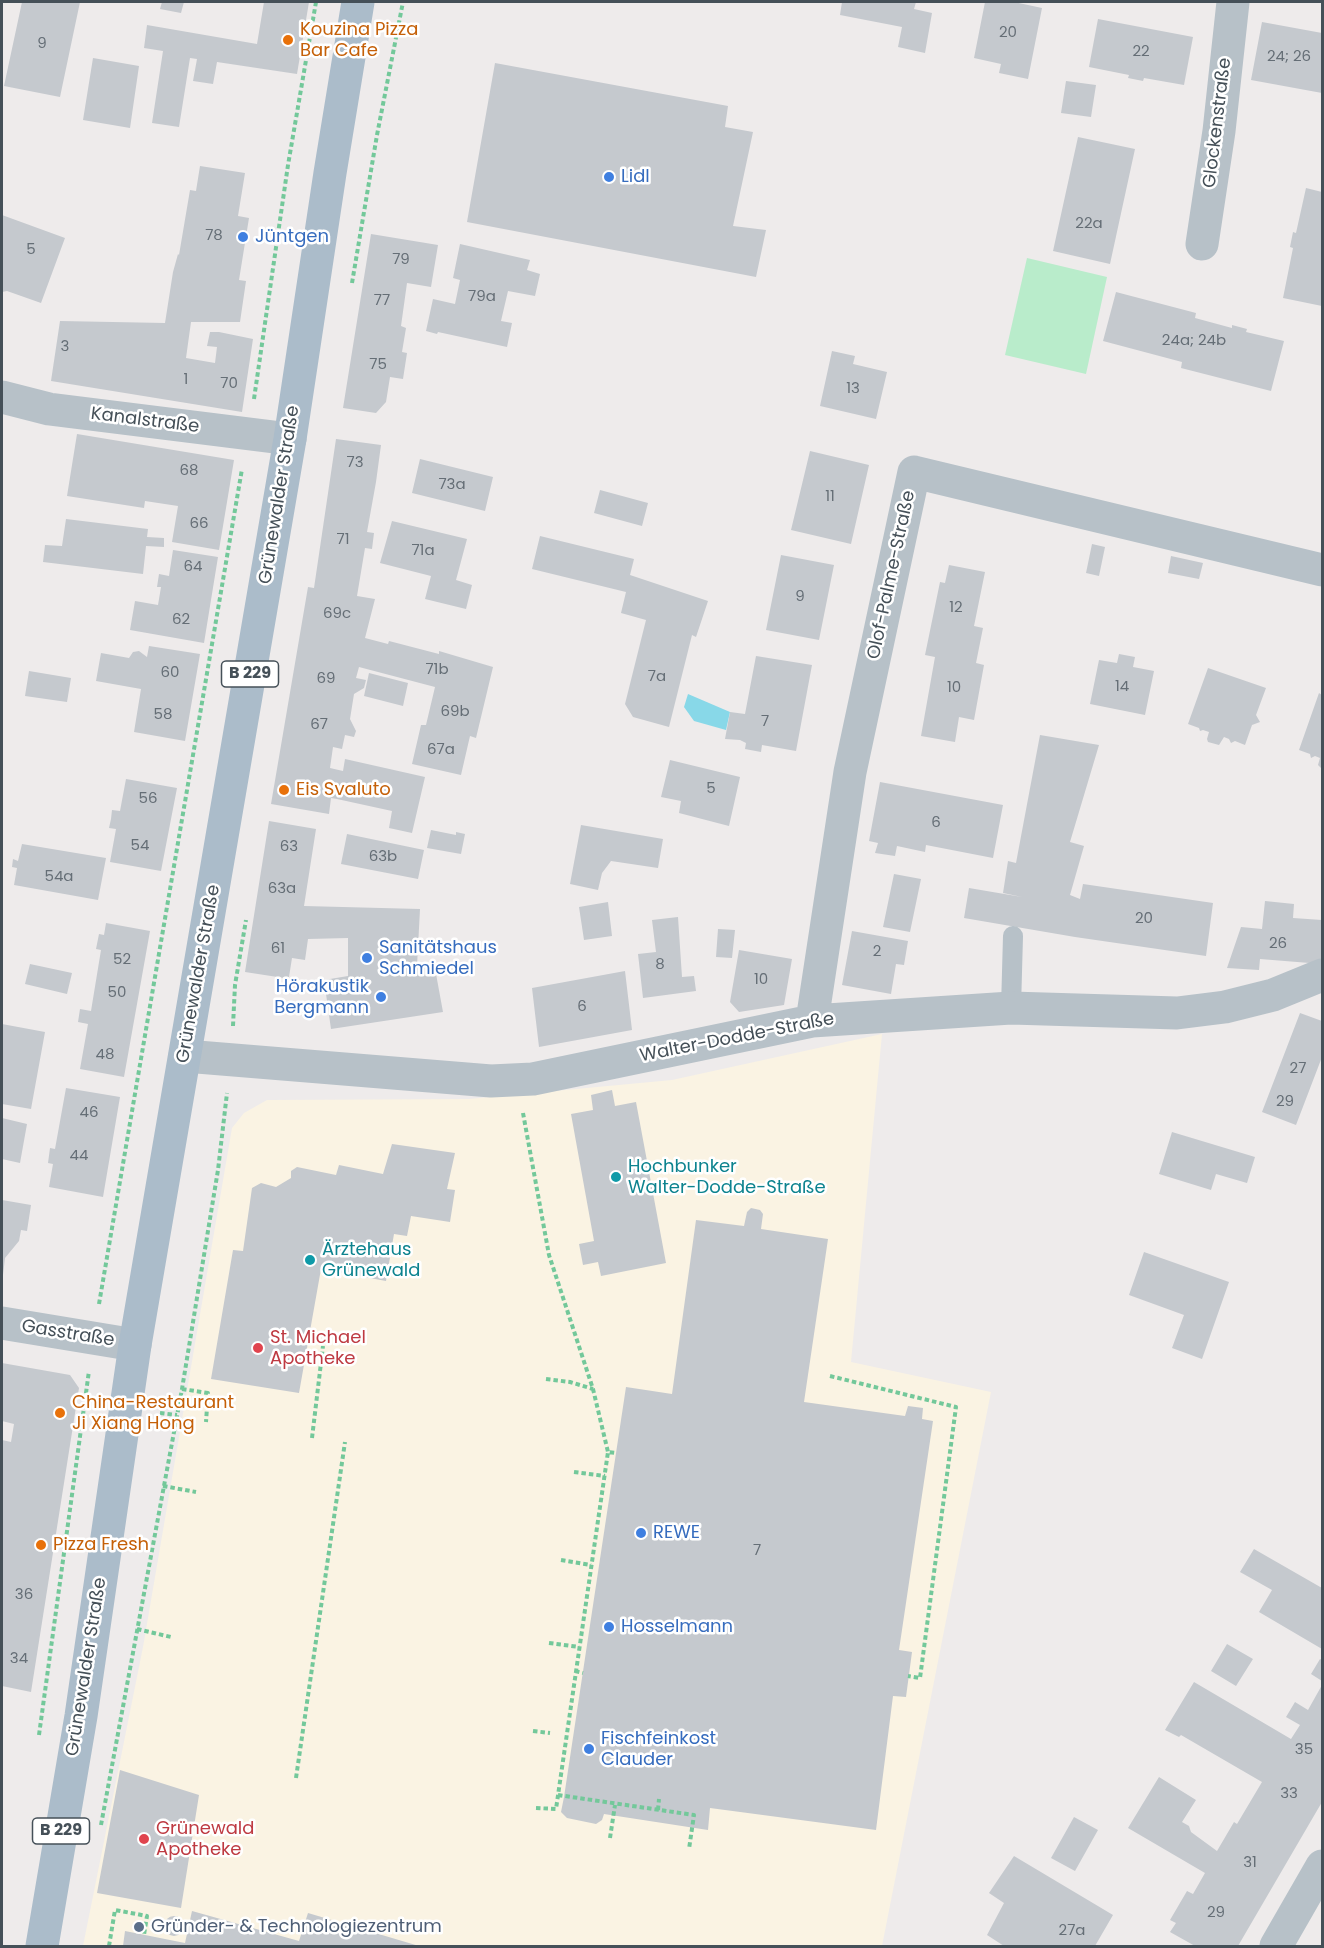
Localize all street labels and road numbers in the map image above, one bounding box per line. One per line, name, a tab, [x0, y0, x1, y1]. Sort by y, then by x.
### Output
street label: Glockenstraße	[1199, 57, 1237, 189]
street label: Kanalstraße	[89, 404, 201, 438]
street label: Grünewalder Straße	[255, 404, 305, 586]
street label: Olof-Palme-Straße	[864, 489, 920, 661]
road number: B 229	[222, 661, 278, 687]
street label: Grünewalder Straße	[173, 883, 225, 1065]
street label: Walter-Dodde-Straße	[638, 1009, 836, 1067]
street label: Gasstraße	[20, 1316, 116, 1352]
street label: Grünewalder Straße	[62, 1576, 112, 1758]
road number: B 229	[32, 1818, 90, 1844]

